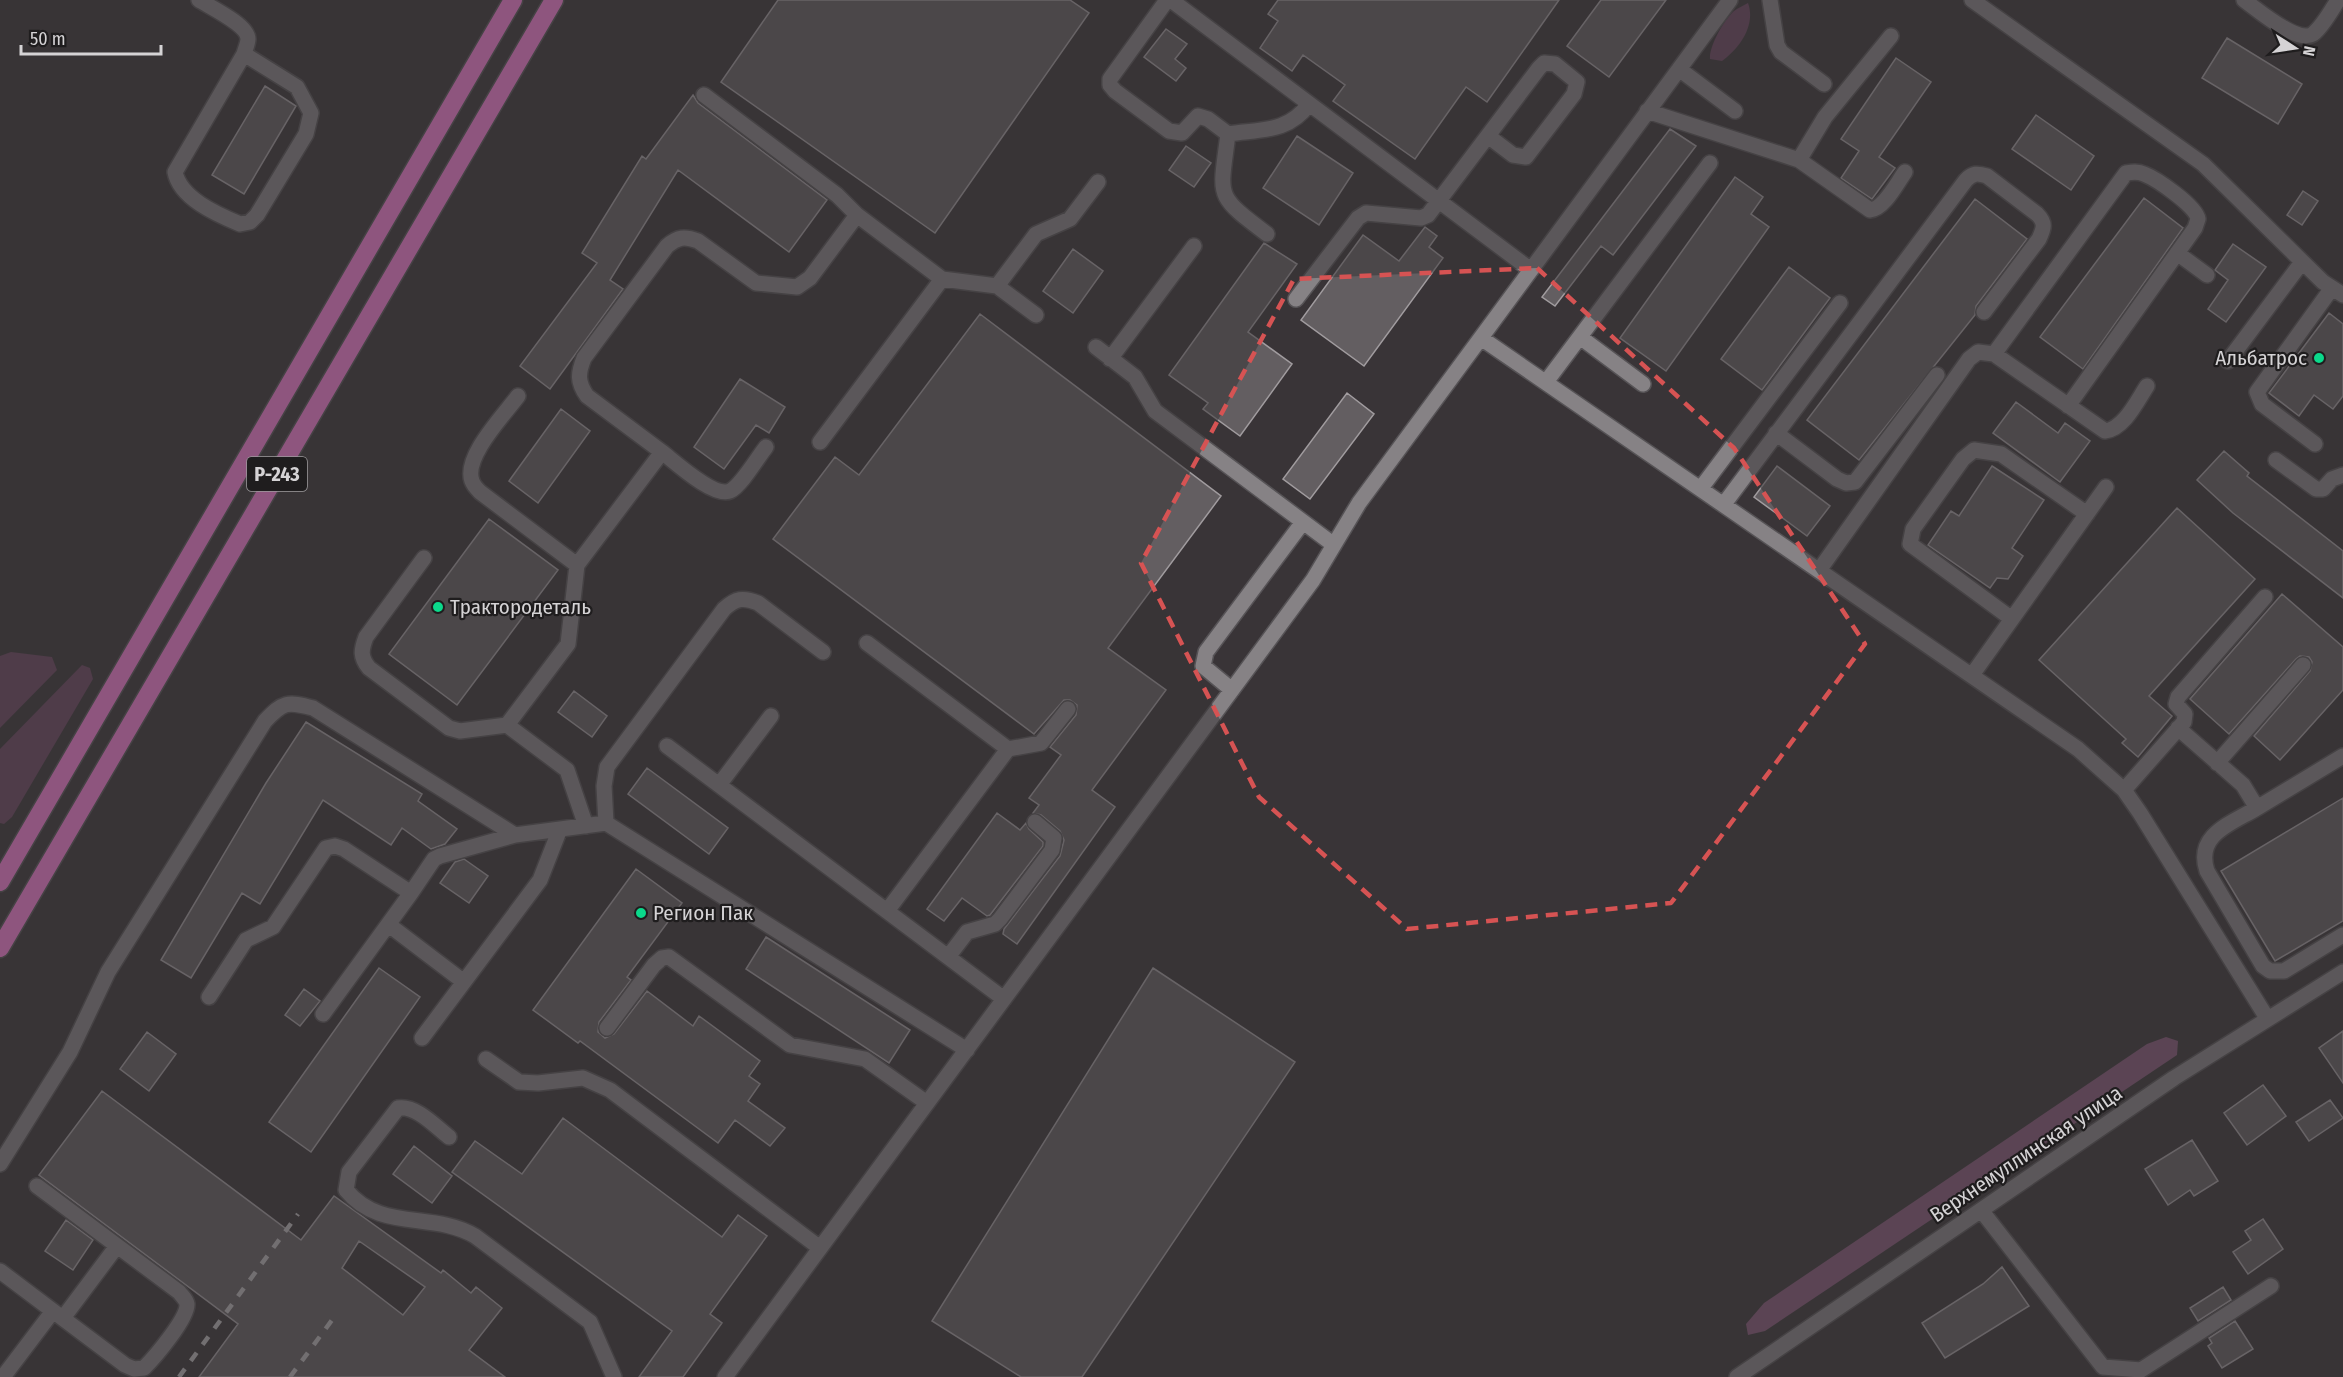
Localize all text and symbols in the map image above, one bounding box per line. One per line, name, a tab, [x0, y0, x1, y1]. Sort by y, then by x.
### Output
scale bar	[21, 18, 160, 56]
north arrow	[2265, 18, 2325, 78]
text: 50 m	[30, 28, 66, 50]
text: N	[2299, 44, 2319, 58]
place label: Альбатрос	[2215, 345, 2307, 371]
marker: Альбатрос	[2312, 351, 2326, 365]
road number: Р-243	[247, 457, 307, 491]
place label: Трактородеталь	[450, 594, 591, 620]
marker: Трактородеталь	[431, 600, 445, 614]
place label: Регион Пак	[653, 900, 753, 926]
marker: Регион Пак	[634, 906, 648, 920]
street label: Верхнемуллинская улица	[1925, 1080, 2127, 1228]

